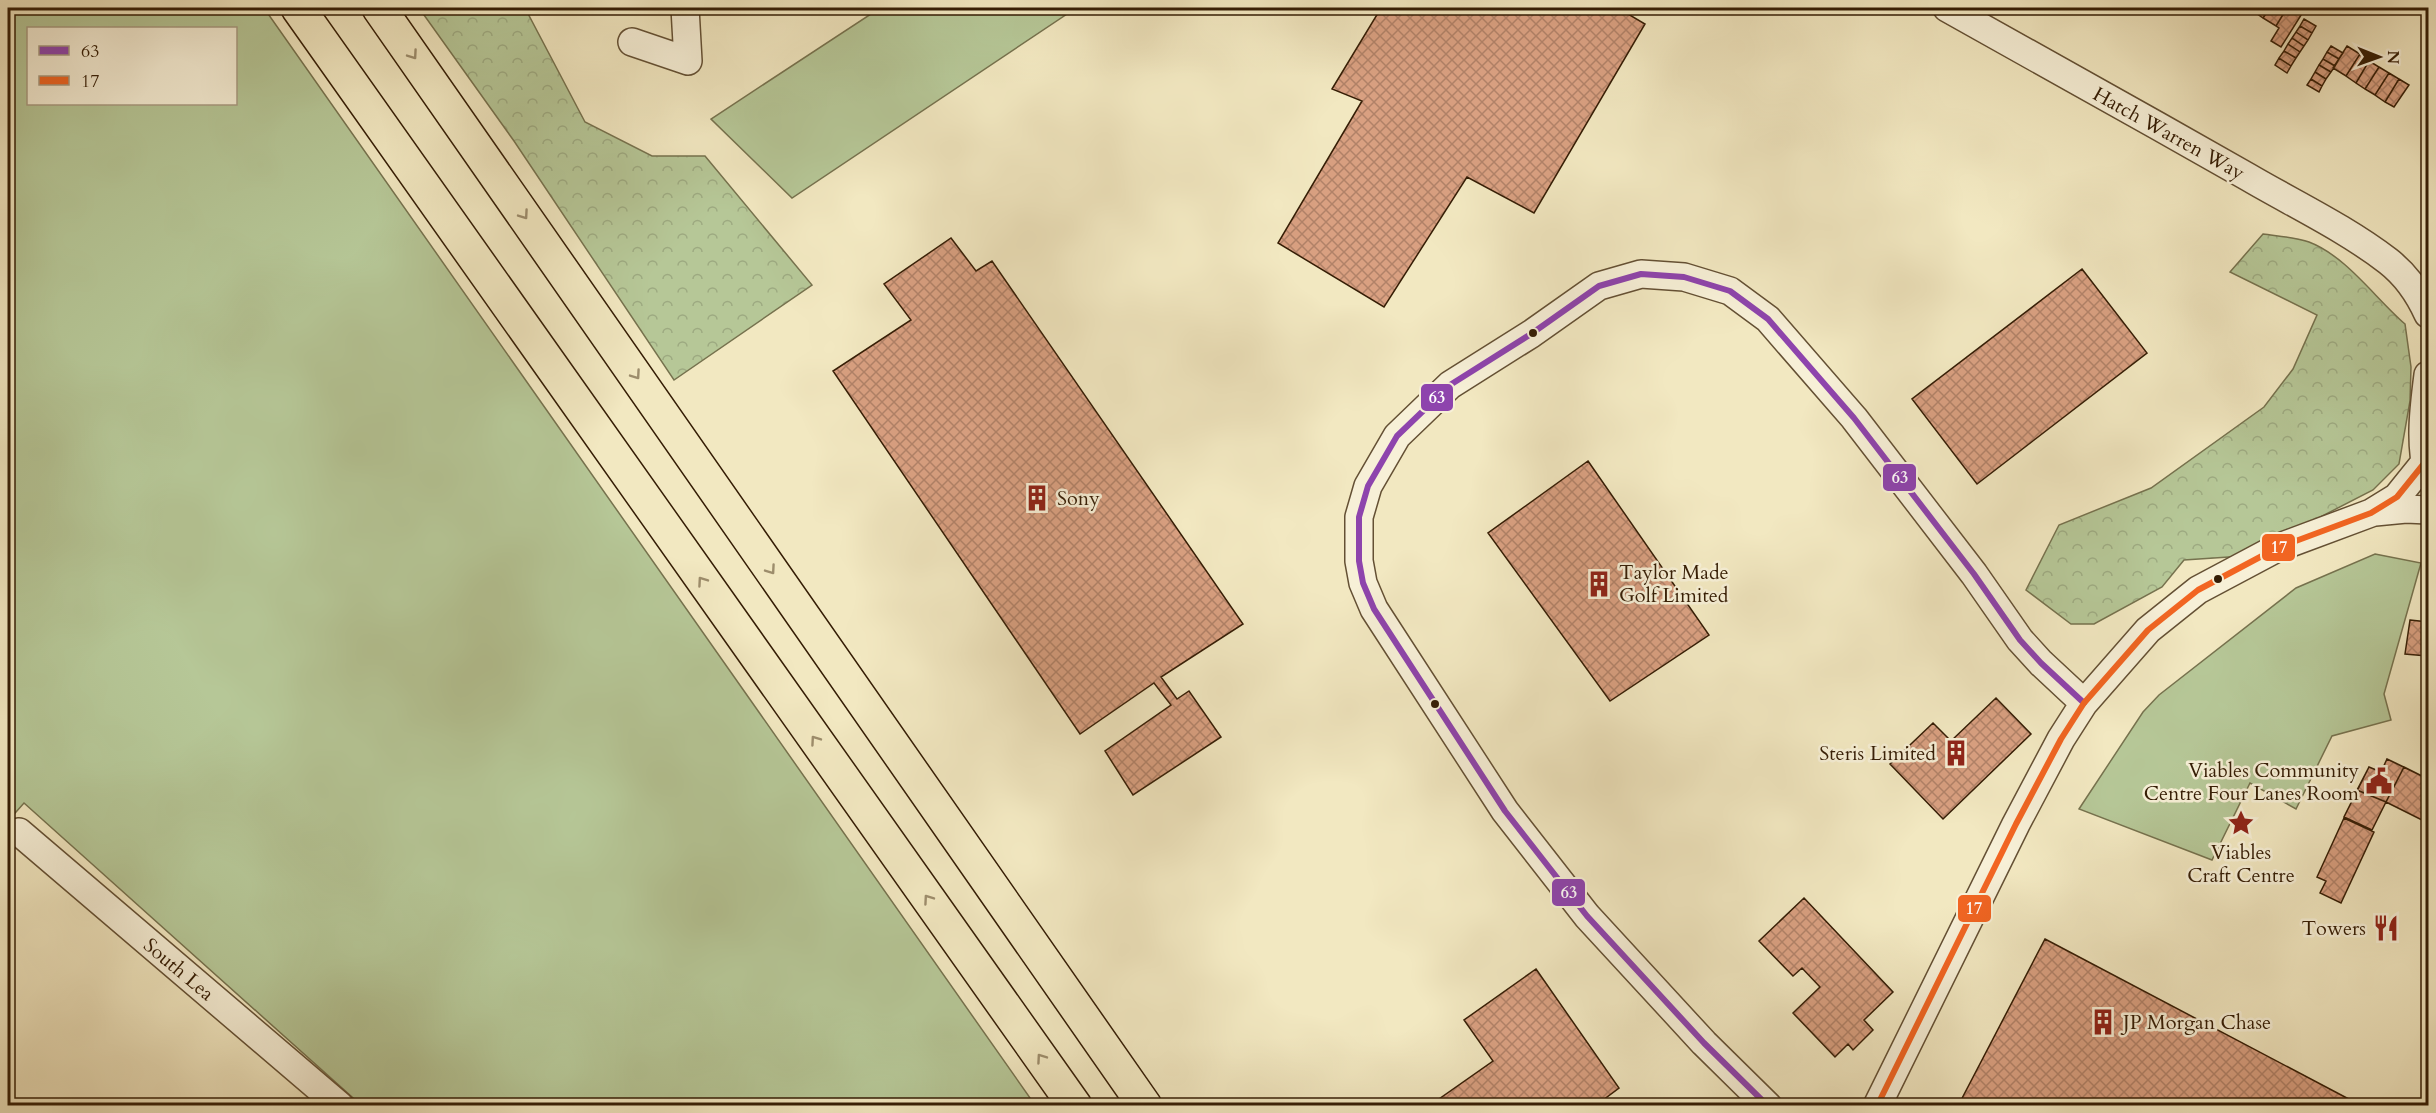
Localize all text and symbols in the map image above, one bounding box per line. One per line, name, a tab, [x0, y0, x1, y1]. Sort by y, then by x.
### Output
legend	[27, 27, 237, 105]
north arrow	[2349, 27, 2409, 87]
text: 63	[81, 39, 99, 64]
one-way arrow	[406, 49, 417, 60]
text: N	[2382, 50, 2404, 64]
text: 17	[81, 69, 99, 94]
street label: Hatch Warren Way	[2088, 81, 2250, 187]
one-way arrow	[517, 209, 528, 220]
unlabelled marker	[1527, 327, 1539, 339]
one-way arrow	[629, 369, 640, 380]
line badge: 63	[1420, 383, 1454, 412]
text: 63	[1429, 387, 1445, 409]
line badge: 63	[1882, 463, 1917, 492]
text: 63	[1892, 467, 1908, 489]
building icon: Sony	[1022, 483, 1052, 513]
place label: Sony	[1057, 485, 1100, 512]
line badge: 17	[2261, 533, 2296, 562]
text: 17	[2271, 537, 2287, 559]
place label: Taylor Made Golf Limited	[1619, 559, 1729, 609]
one-way arrow	[764, 563, 775, 574]
building icon: Taylor Made Golf Limited	[1584, 569, 1614, 599]
unlabelled marker	[2212, 573, 2224, 585]
one-way arrow	[698, 576, 709, 587]
unlabelled marker	[1429, 698, 1441, 710]
one-way arrow	[811, 735, 822, 746]
building icon: Steris Limited	[1941, 738, 1971, 768]
place label: Steris Limited	[1819, 740, 1936, 767]
place label: Viables Community Centre Four Lanes Room	[2144, 757, 2359, 807]
public building icon: Viables Community Centre Four Lanes Room	[2364, 766, 2394, 796]
place icon: Viables Craft Centre	[2226, 808, 2256, 838]
place label: Viables Craft Centre	[2187, 839, 2295, 889]
line badge: 63	[1551, 878, 1586, 907]
text: 63	[1561, 882, 1577, 904]
one-way arrow	[924, 894, 935, 905]
line badge: 17	[1957, 894, 1992, 923]
text: 17	[1966, 898, 1982, 920]
restaurant icon: Towers	[2371, 913, 2401, 943]
place label: Towers	[2301, 915, 2366, 942]
street label: South Lea	[138, 932, 220, 1007]
building icon: JP Morgan Chase	[2088, 1007, 2118, 1037]
place label: JP Morgan Chase	[2120, 1009, 2271, 1036]
one-way arrow	[1037, 1053, 1048, 1064]

